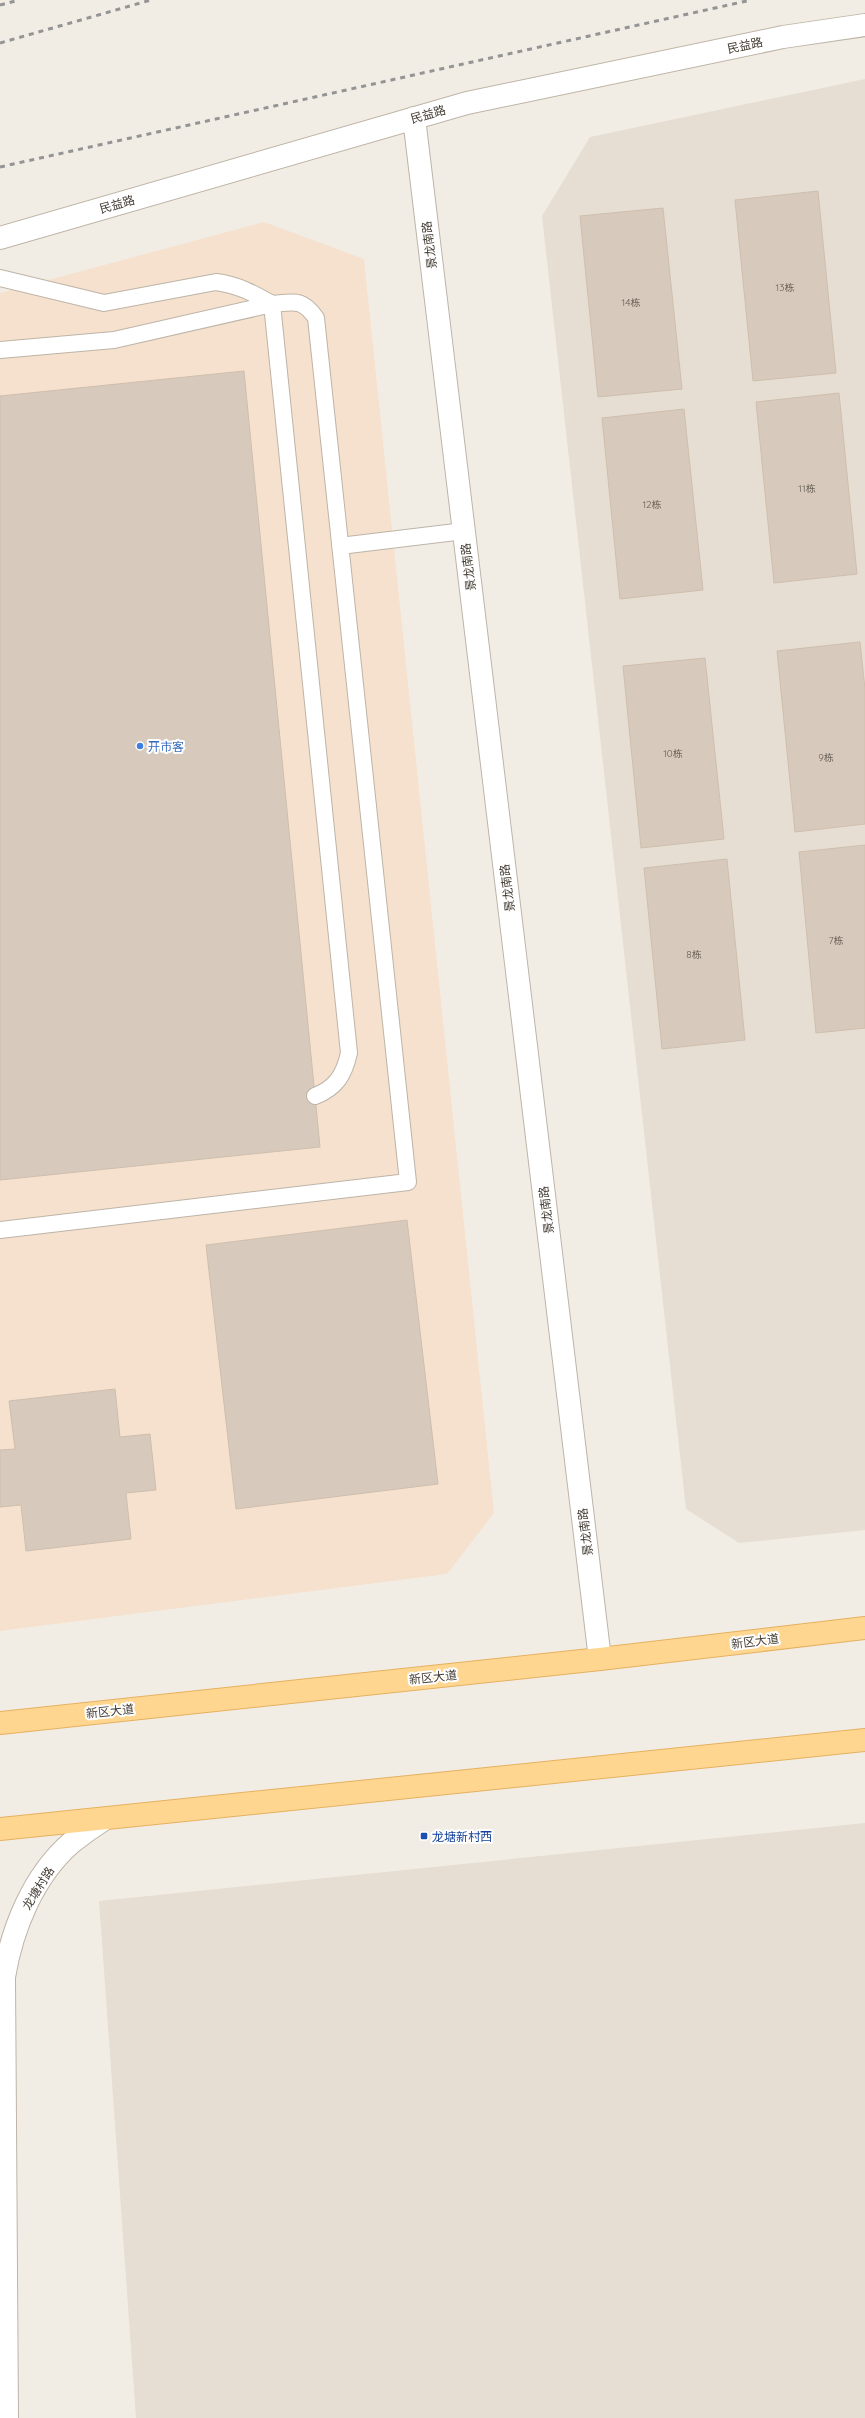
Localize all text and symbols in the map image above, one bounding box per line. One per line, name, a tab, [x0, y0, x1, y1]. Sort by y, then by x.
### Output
street label: 民益路	[726, 34, 764, 56]
street label: 民益路	[409, 102, 447, 126]
street label: 民益路	[98, 192, 136, 216]
street label: 景龙南路	[419, 220, 439, 270]
house number: 13栋	[776, 281, 794, 294]
house number: 14栋	[622, 296, 640, 309]
house number: 11栋	[798, 482, 816, 495]
house number: 12栋	[642, 498, 662, 511]
street label: 景龙南路	[458, 542, 478, 592]
place label: 开市客	[148, 739, 184, 754]
marker: 开市客	[135, 741, 145, 751]
house number: 10栋	[663, 747, 683, 760]
house number: 9栋	[818, 751, 834, 764]
street label: 景龙南路	[497, 863, 517, 913]
house number: 7栋	[828, 934, 844, 947]
house number: 8栋	[686, 948, 702, 961]
street label: 景龙南路	[536, 1185, 556, 1235]
street label: 景龙南路	[575, 1507, 595, 1557]
street label: 新区大道	[730, 1631, 780, 1651]
street label: 新区大道	[408, 1667, 458, 1687]
street label: 新区大道	[85, 1701, 135, 1721]
place label: 龙塘新村西	[432, 1829, 492, 1844]
marker: 龙塘新村西	[419, 1831, 429, 1841]
street label: 龙塘村路	[19, 1864, 57, 1912]

